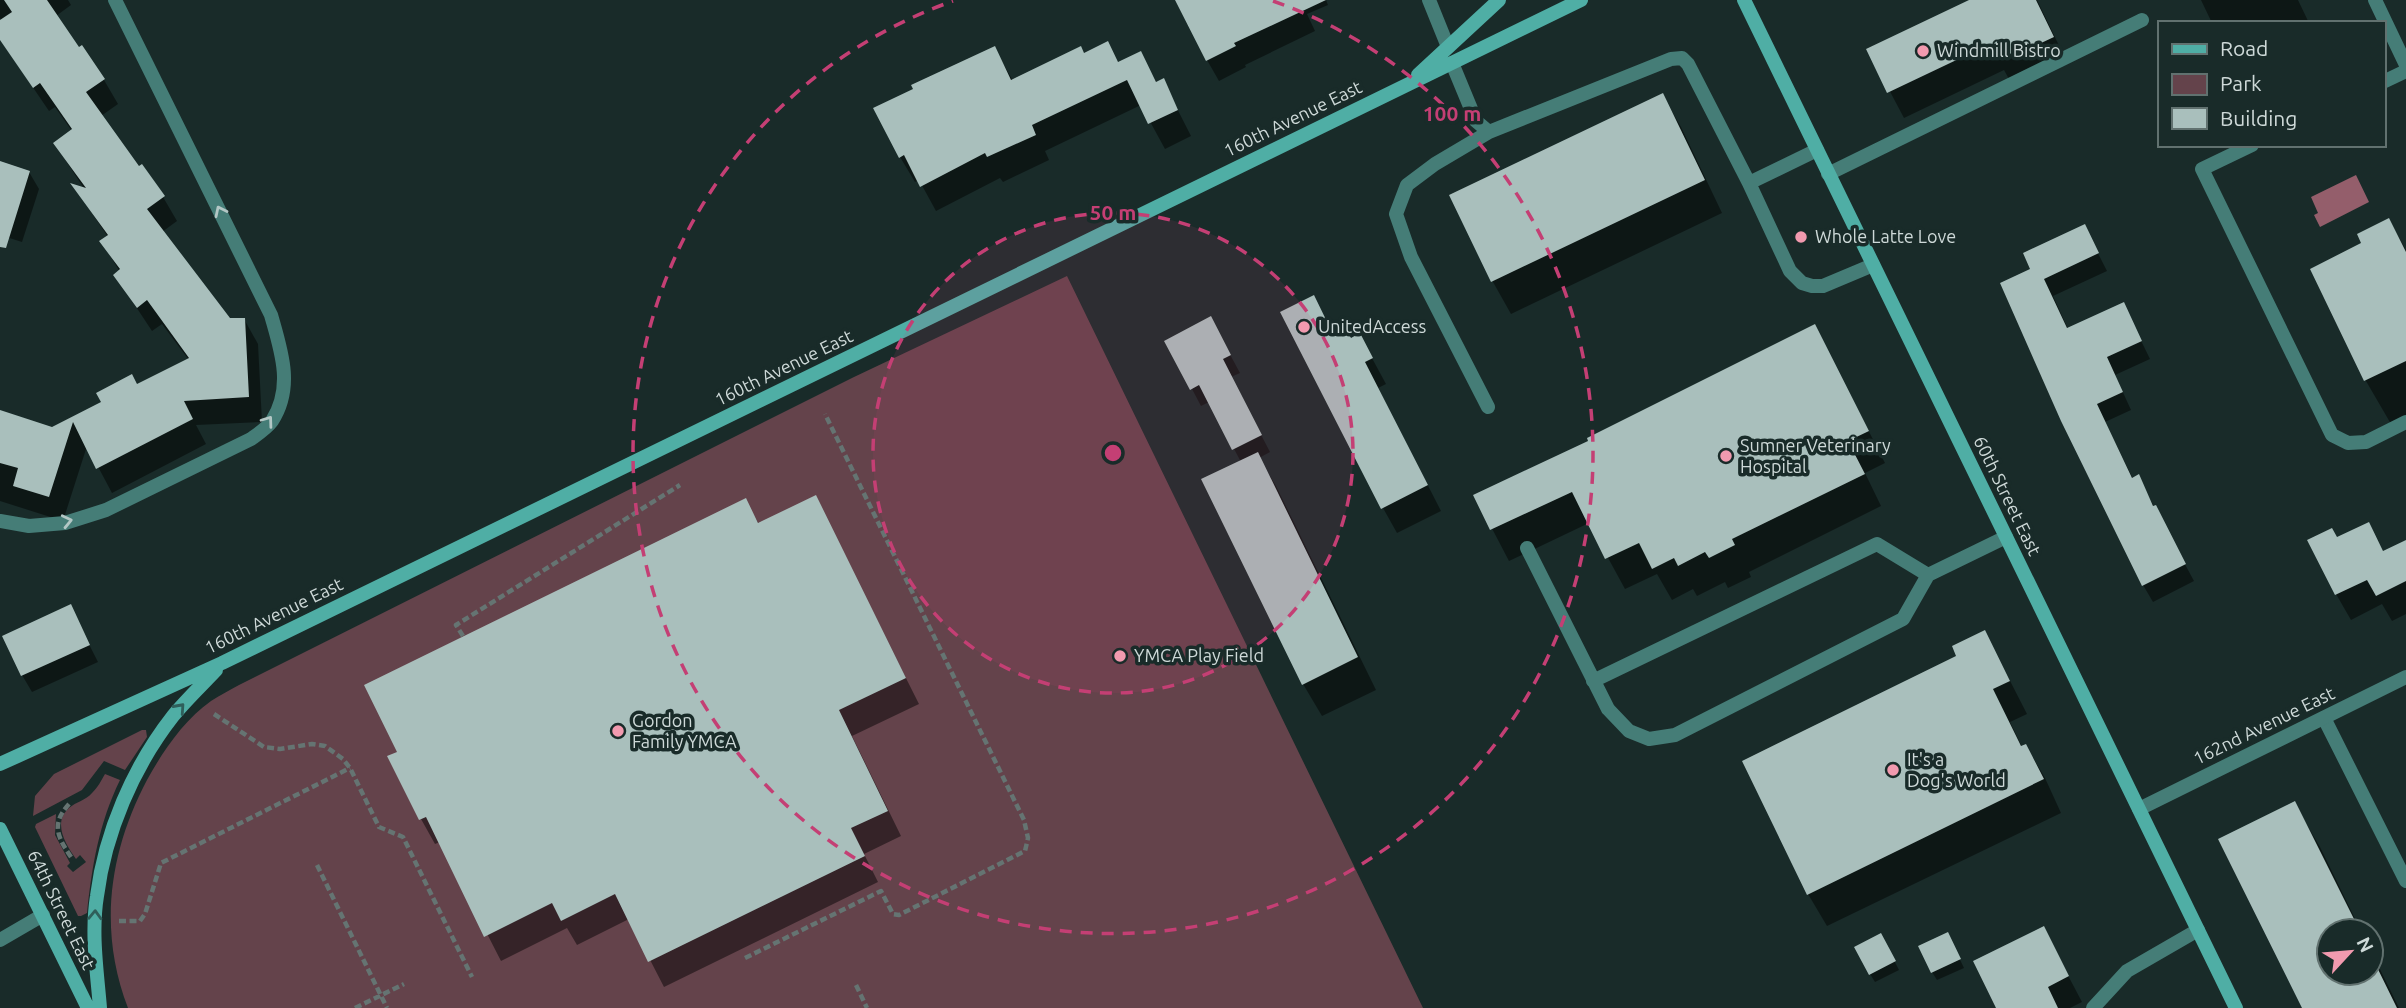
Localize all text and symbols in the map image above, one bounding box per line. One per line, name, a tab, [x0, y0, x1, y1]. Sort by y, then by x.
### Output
legend	[2158, 21, 2385, 147]
text: Road	[2220, 36, 2268, 60]
place label: Windmill Bistro	[1937, 40, 2061, 60]
marker: Windmill Bistro	[1915, 43, 1931, 59]
text: Park	[2220, 71, 2262, 95]
street label: 160th Avenue East	[1220, 76, 1365, 160]
text: 100 m	[1423, 101, 1481, 125]
text: Building	[2220, 106, 2297, 130]
text: 50 m	[1090, 200, 1136, 224]
one-way arrow	[214, 206, 228, 218]
place label: Whole Latte Love	[1815, 226, 1956, 246]
marker: Whole Latte Love	[1793, 229, 1809, 245]
place label: UnitedAccess	[1318, 316, 1427, 336]
marker: UnitedAccess	[1296, 319, 1312, 335]
street label: 160th Avenue East	[711, 325, 856, 409]
one-way arrow	[260, 416, 273, 429]
street label: 60th Street East	[1970, 433, 2045, 559]
place label: Sumner Veterinary Hospital	[1740, 435, 1891, 476]
centre of rings	[1101, 441, 1125, 465]
marker: Sumner Veterinary Hospital	[1718, 448, 1734, 464]
one-way arrow	[61, 515, 73, 530]
street label: 160th Avenue East	[201, 573, 346, 657]
place label: YMCA Play Field	[1134, 645, 1264, 665]
marker: YMCA Play Field	[1112, 648, 1128, 664]
street label: 162nd Avenue East	[2190, 682, 2337, 768]
one-way arrow	[172, 703, 184, 716]
place label: Gordon Family YMCA	[632, 710, 737, 751]
marker: Gordon Family YMCA	[610, 723, 626, 739]
place label: It's a Dog's World	[1907, 749, 2006, 790]
marker: It's a Dog's World	[1885, 762, 1901, 778]
street label: 64th Street East	[24, 847, 99, 973]
one-way arrow	[88, 910, 103, 921]
north arrow	[2315, 917, 2385, 987]
text: N	[2352, 933, 2378, 956]

